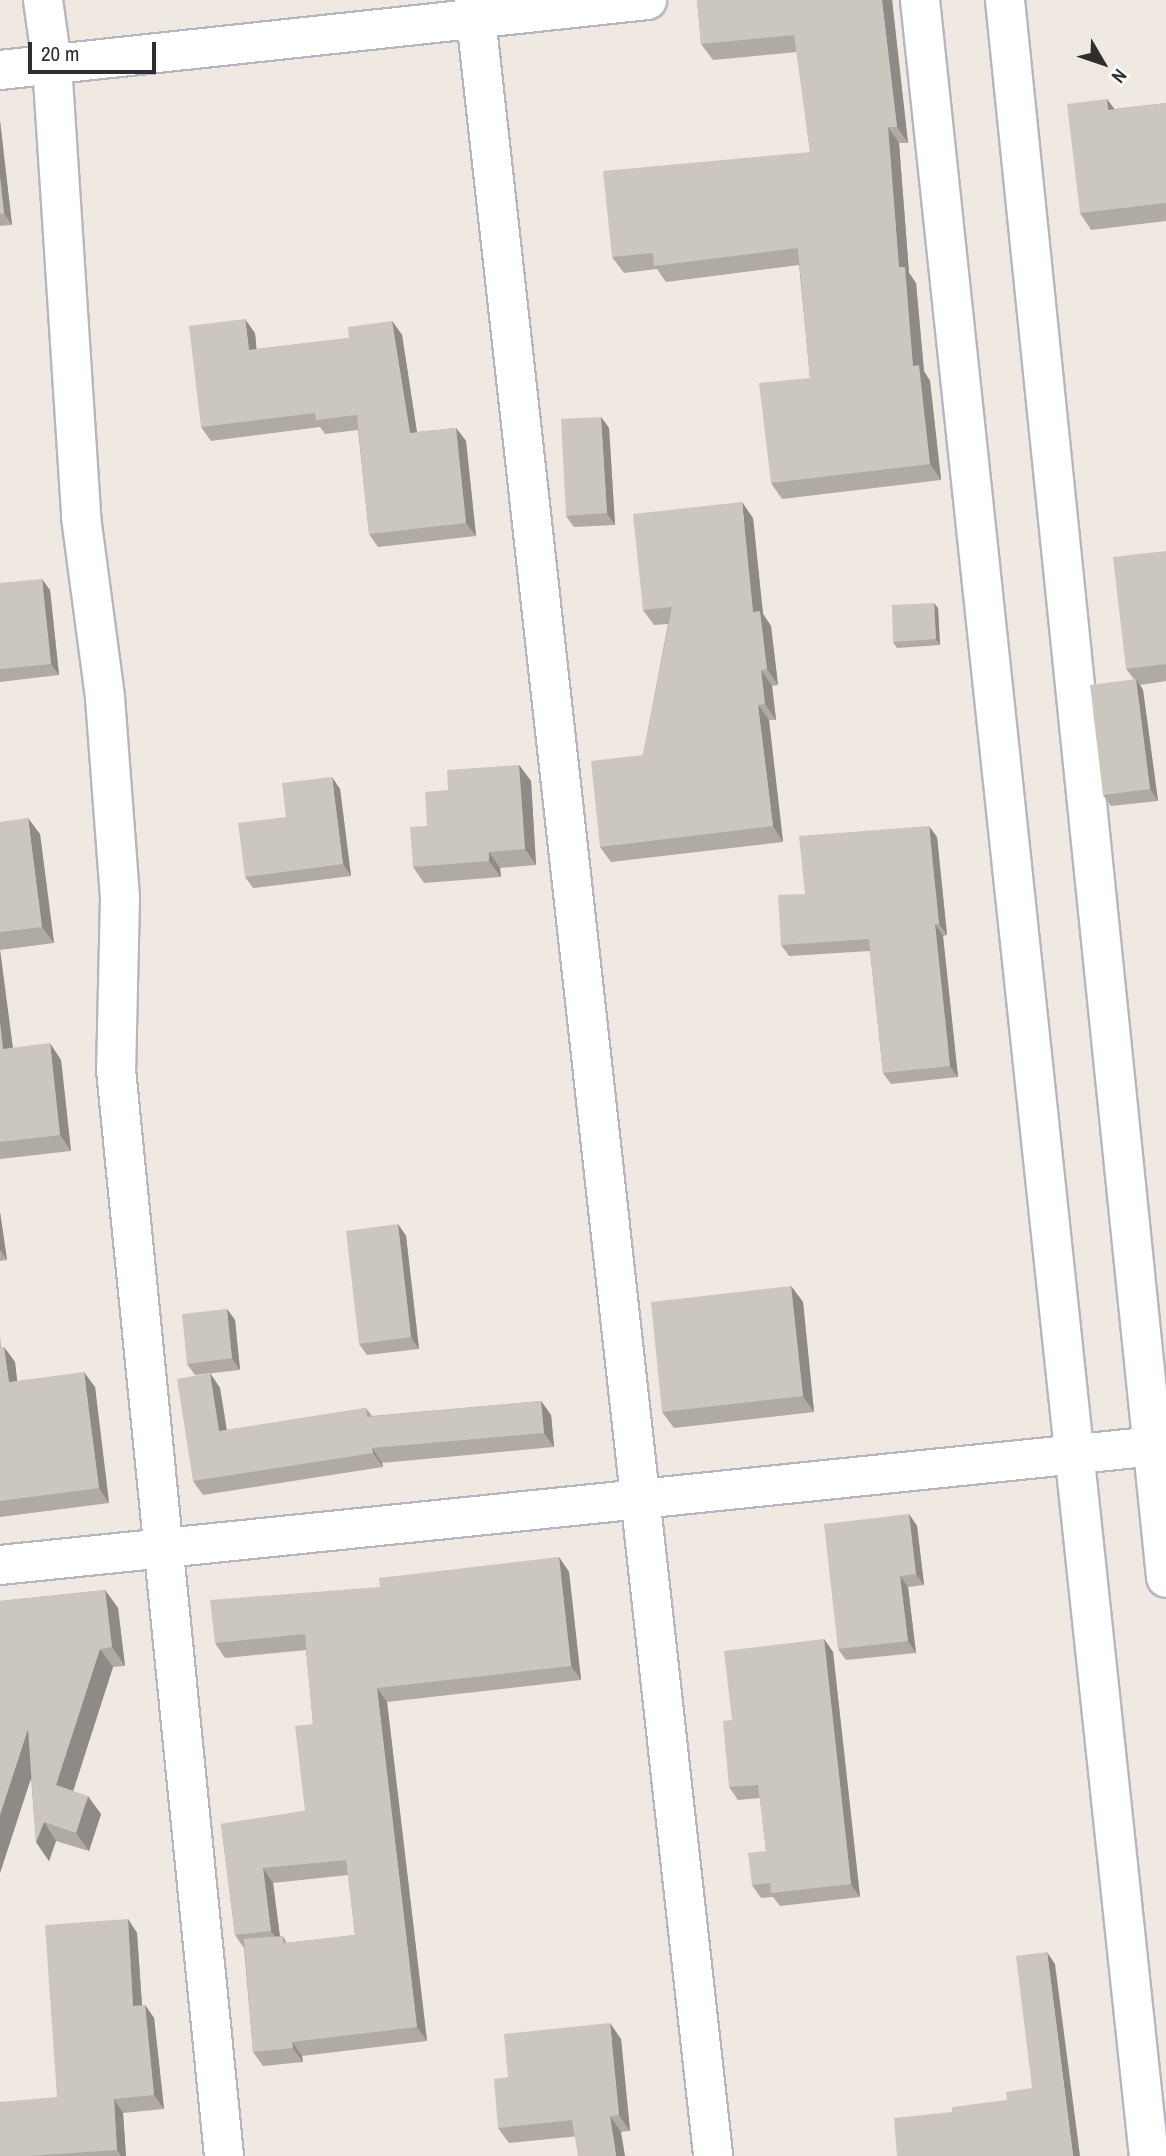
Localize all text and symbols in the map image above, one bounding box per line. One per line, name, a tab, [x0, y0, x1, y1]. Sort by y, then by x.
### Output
scale bar	[32, 28, 159, 72]
north arrow	[1068, 28, 1138, 98]
text: 20 m	[41, 39, 79, 68]
text: N	[1106, 64, 1133, 89]

